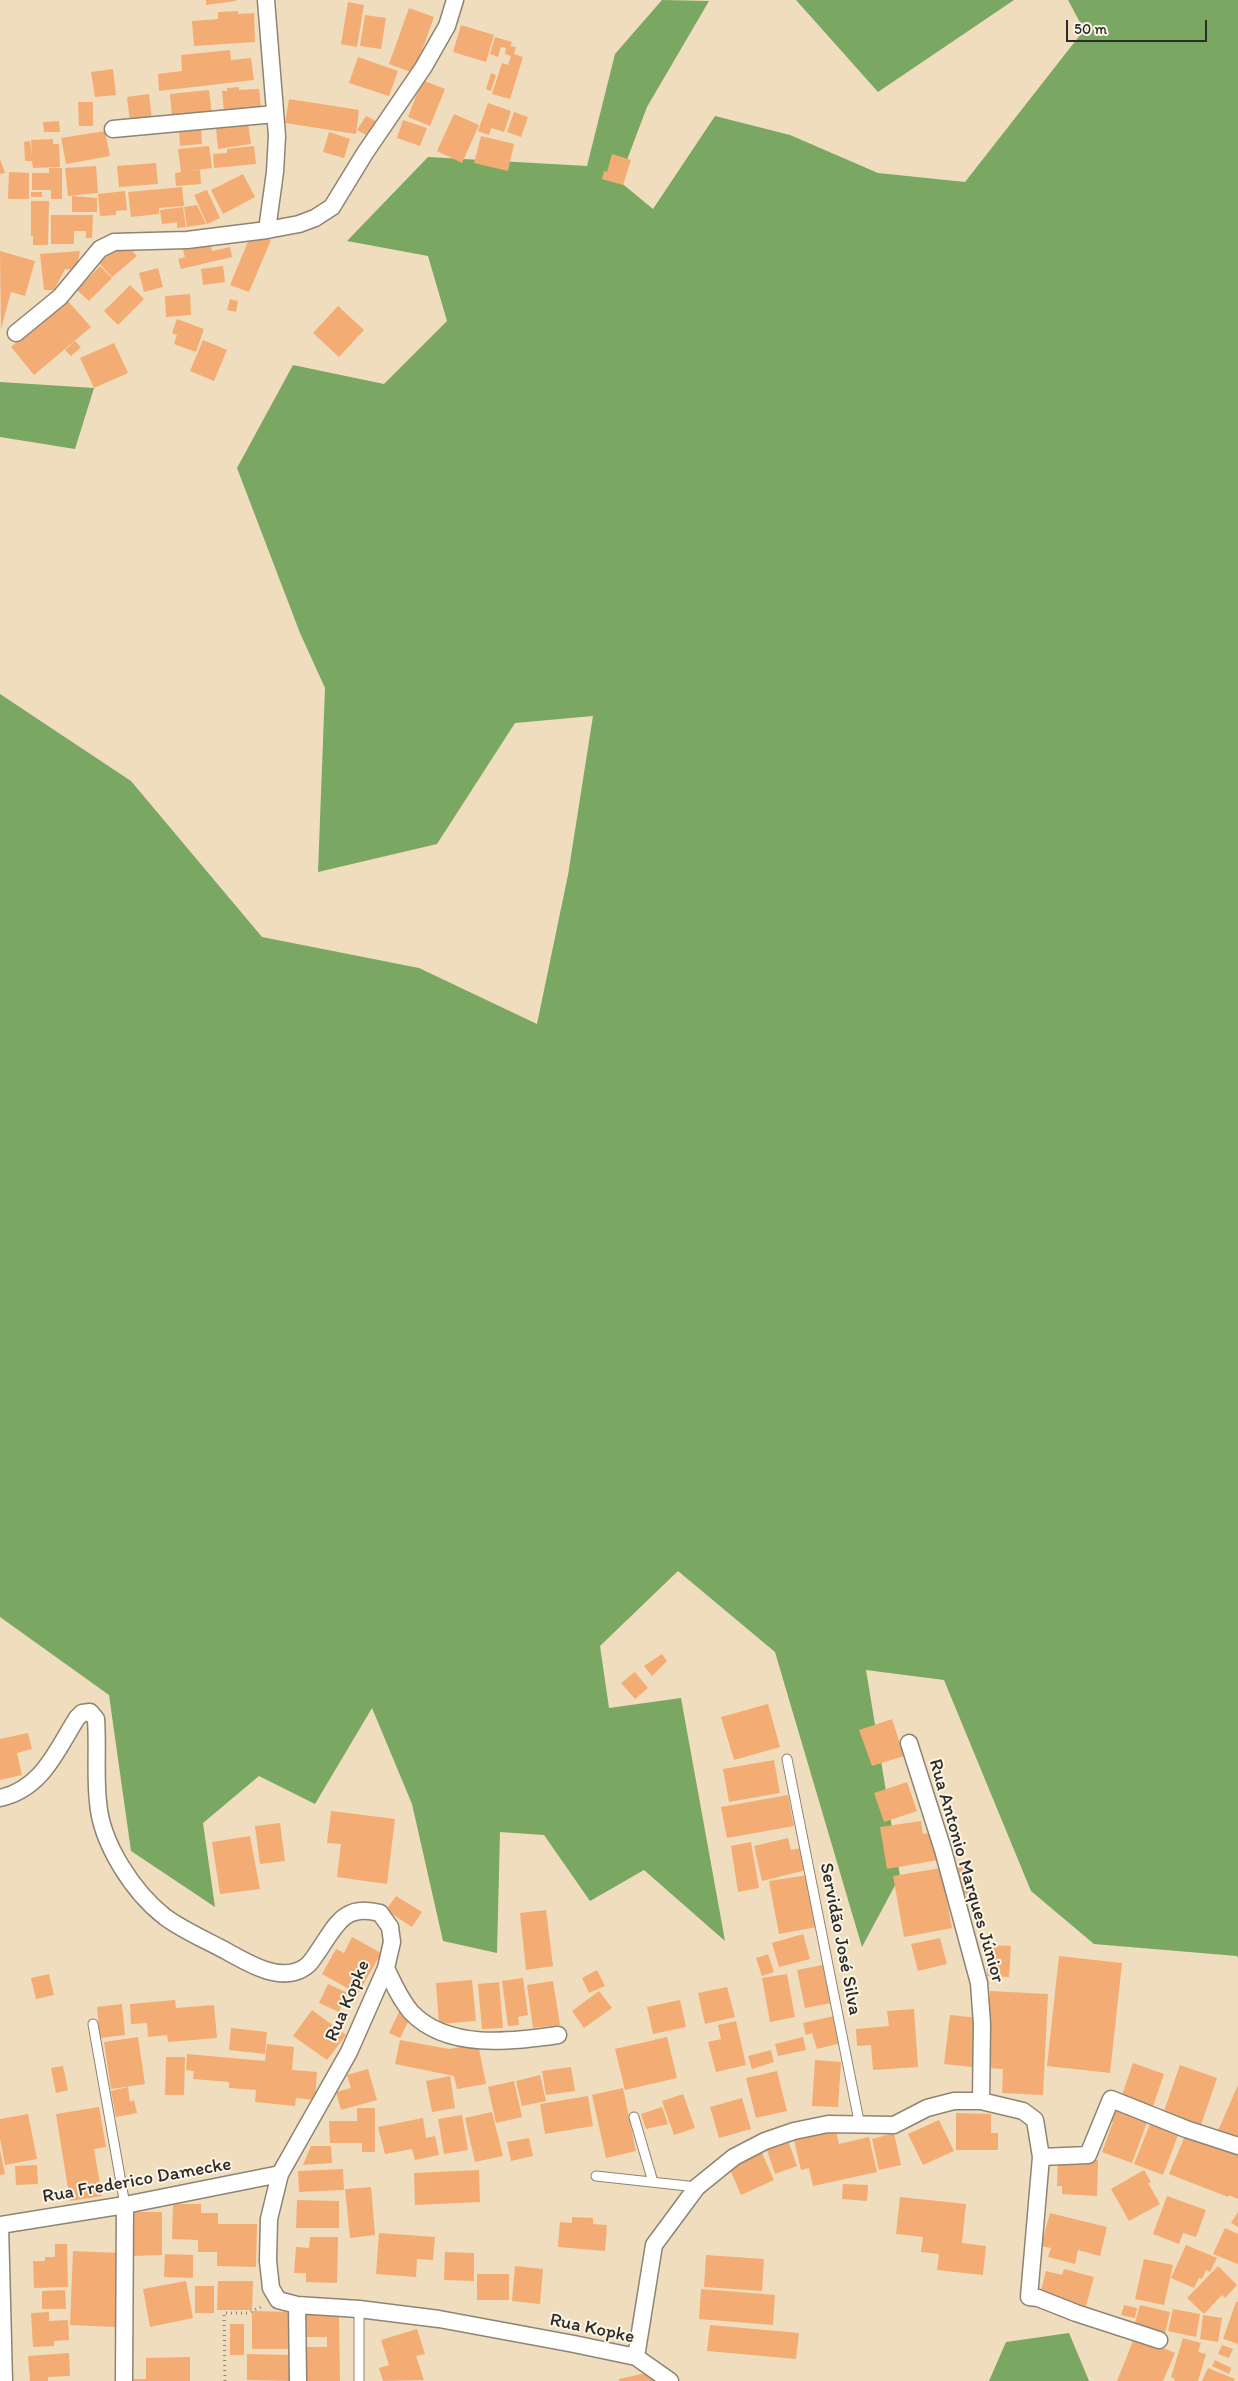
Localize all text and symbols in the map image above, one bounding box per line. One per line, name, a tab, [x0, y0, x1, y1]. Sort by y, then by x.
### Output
scale bar	[1068, 10, 1209, 42]
text: 50 m	[1074, 20, 1107, 38]
street label: Rua Antonio Marques Júnior	[923, 1757, 1009, 1985]
street label: Servidão José Silva	[814, 1861, 866, 2017]
street label: Rua Kopke	[321, 1957, 375, 2045]
street label: Rua Frederico Damecke	[41, 2153, 233, 2209]
street label: Rua Kopke	[548, 2309, 636, 2349]

